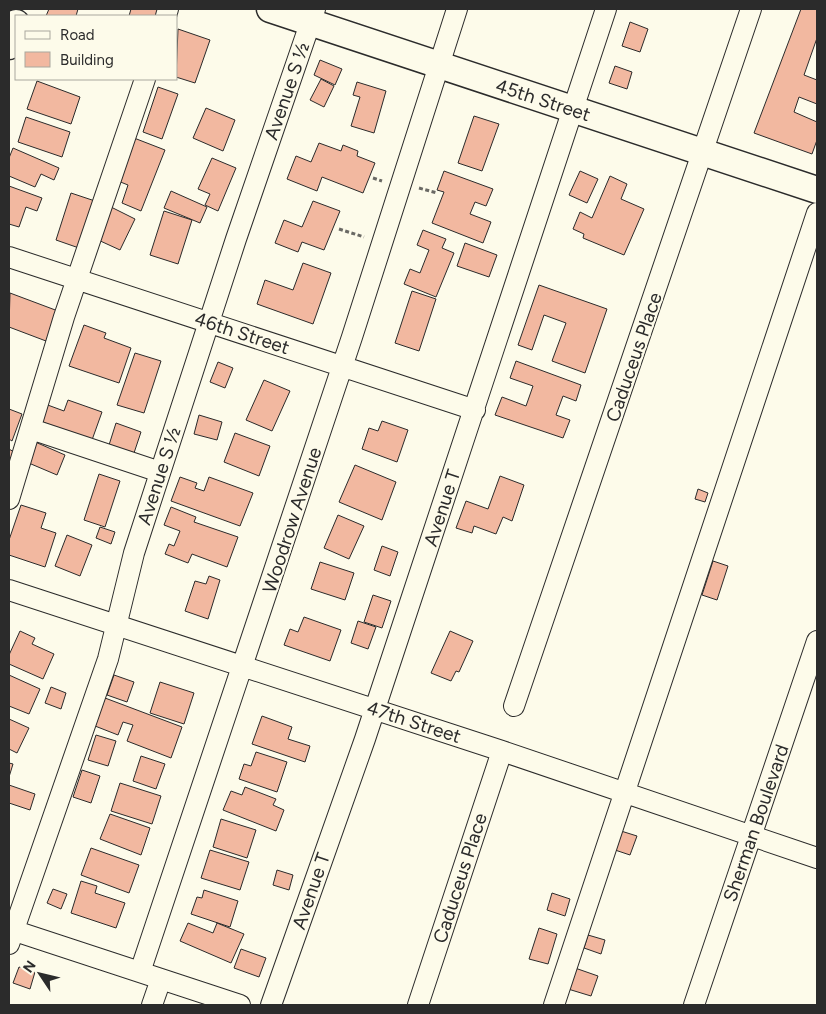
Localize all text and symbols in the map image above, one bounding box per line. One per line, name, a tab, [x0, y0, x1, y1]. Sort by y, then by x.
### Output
legend	[15, 15, 178, 80]
text: Road	[60, 26, 95, 44]
street label: Avenue S ½	[260, 39, 314, 143]
text: Building	[60, 51, 114, 69]
street label: 45th Street	[493, 74, 593, 126]
street label: Caduceus Place	[601, 289, 667, 425]
street label: 46th Street	[192, 307, 292, 359]
street label: Avenue S ½	[132, 424, 186, 528]
street label: Woodrow Avenue	[258, 444, 326, 596]
street label: Avenue T	[419, 466, 465, 549]
street label: 47th Street	[364, 696, 464, 748]
street label: Sherman Boulevard	[718, 741, 794, 905]
street label: Caduceus Place	[428, 810, 492, 946]
street label: Avenue T	[287, 849, 335, 932]
north arrow	[15, 949, 65, 999]
text: N	[20, 958, 40, 976]

